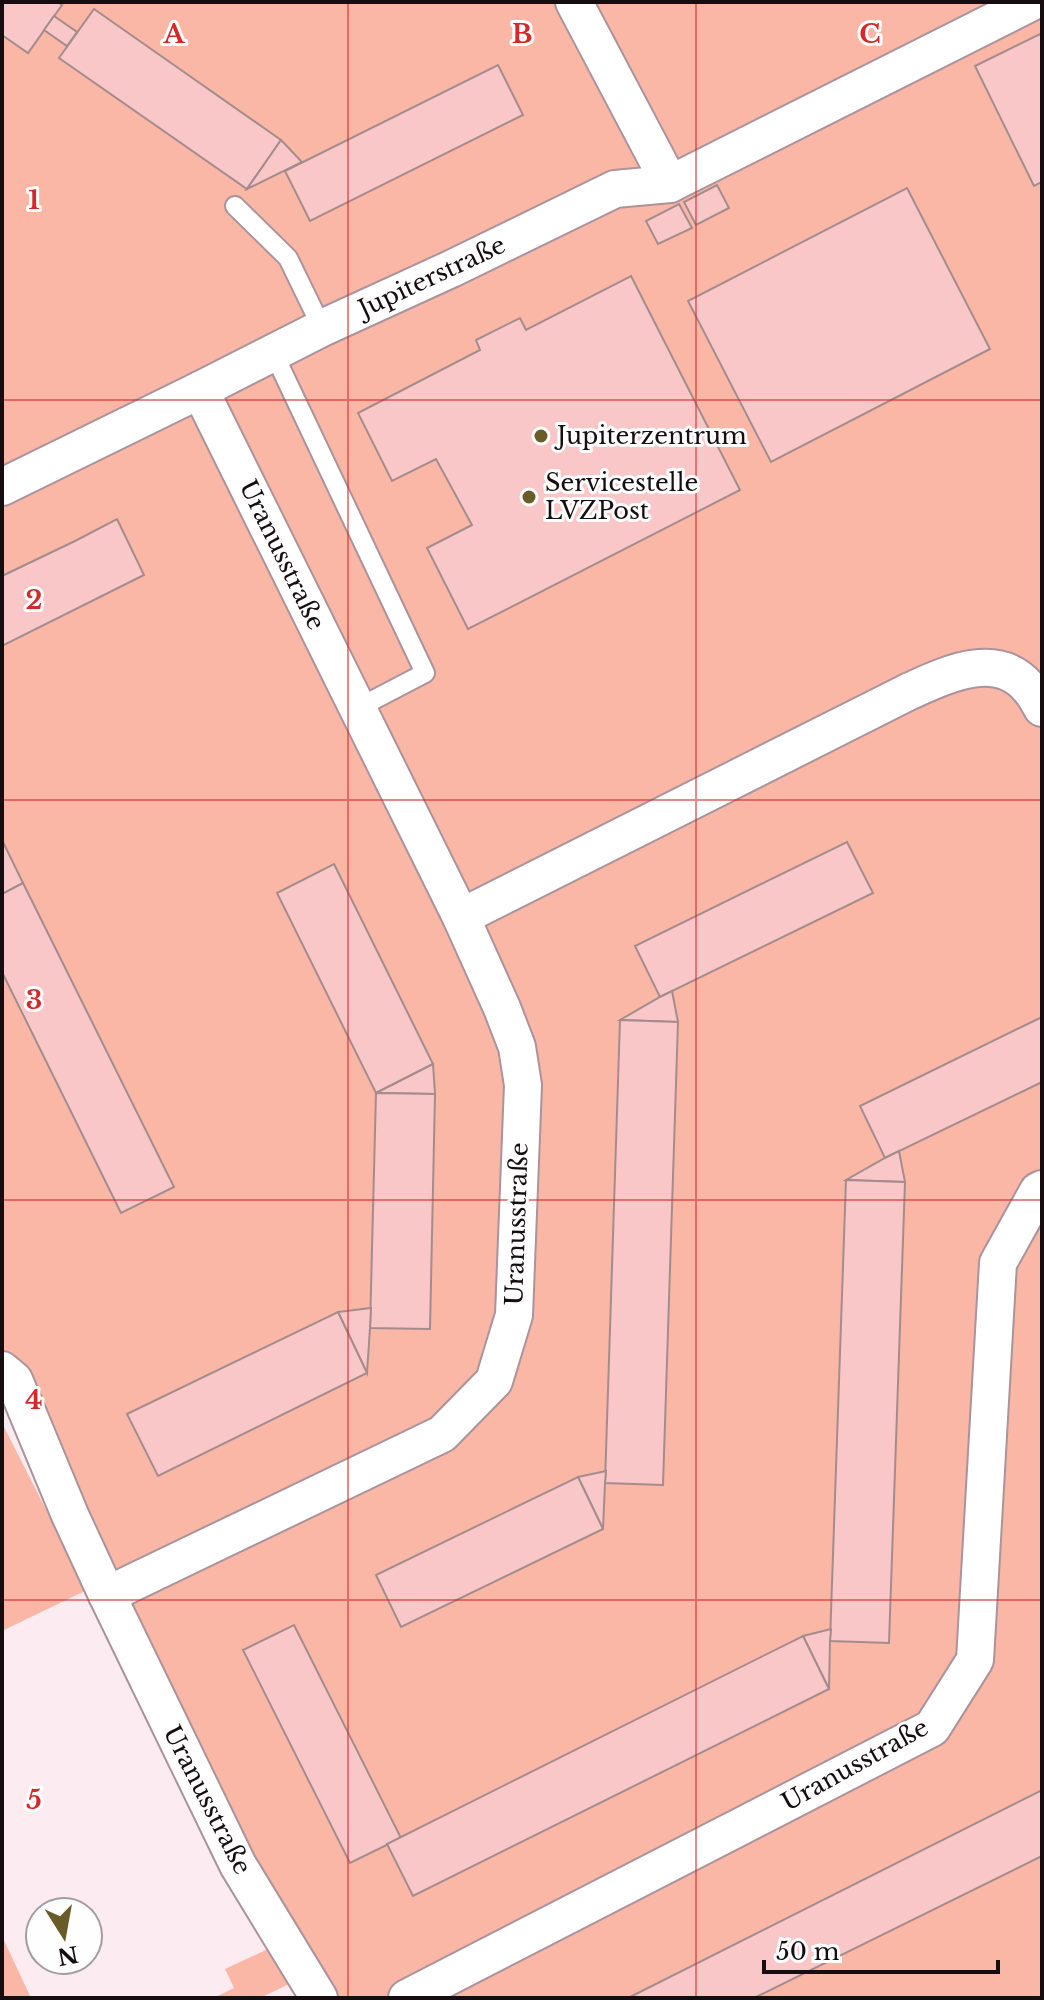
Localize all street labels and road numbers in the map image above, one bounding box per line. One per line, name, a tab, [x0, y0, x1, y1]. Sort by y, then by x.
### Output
street label: Jupiterstraße	[351, 230, 510, 324]
street label: Uranusstraße	[234, 475, 331, 634]
street label: Uranusstraße	[499, 1142, 534, 1306]
street label: Uranusstraße	[776, 1712, 933, 1817]
street label: Uranusstraße	[158, 1721, 257, 1879]

